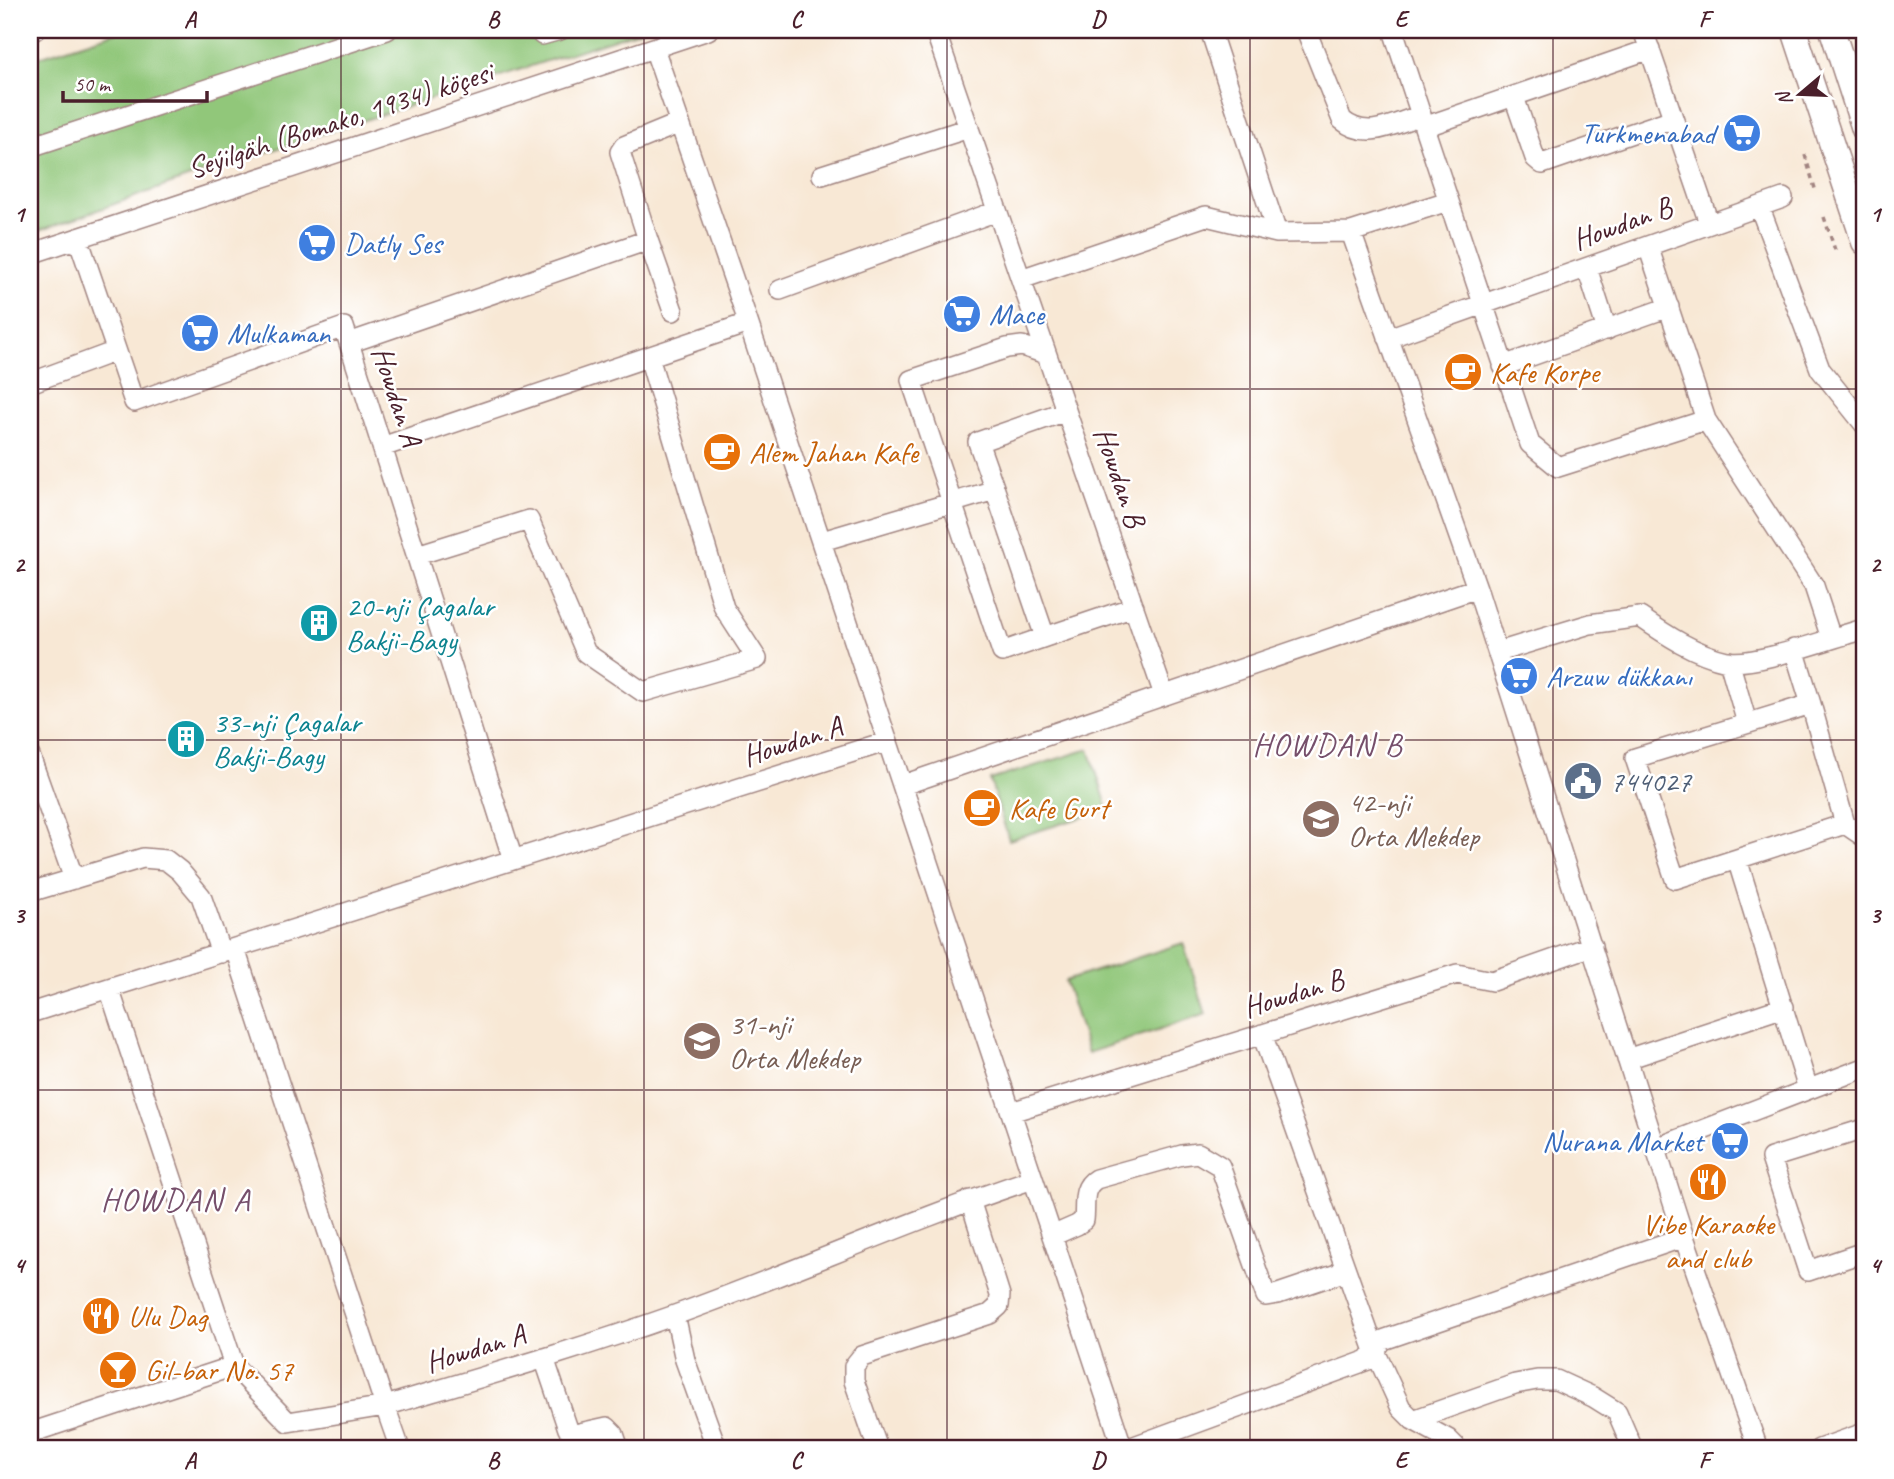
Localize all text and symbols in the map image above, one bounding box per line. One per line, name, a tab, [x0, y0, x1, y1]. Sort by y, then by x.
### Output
text: A	[184, 5, 198, 34]
text: B	[487, 5, 501, 34]
text: C	[791, 5, 805, 34]
text: D	[1091, 5, 1107, 34]
text: E	[1395, 5, 1411, 34]
text: F	[1699, 5, 1715, 34]
street label: Seýilgäh (Bomako, 1934) köçesi	[183, 52, 500, 187]
scale bar	[63, 60, 206, 104]
north arrow	[1764, 60, 1834, 130]
text: 50 m	[74, 71, 112, 97]
text: N	[1771, 87, 1798, 109]
supermarket icon: Turkmenabad	[1721, 112, 1763, 154]
place label: Turkmenabad	[1581, 114, 1719, 152]
street label: Howdan B	[1567, 187, 1679, 258]
text: 1	[14, 200, 27, 229]
text: 1	[1870, 200, 1883, 229]
supermarket icon: Datly Ses	[296, 222, 338, 264]
place label: Datly Ses	[344, 224, 444, 262]
supermarket icon: Mace	[941, 293, 983, 335]
place label: Mace	[989, 295, 1046, 333]
supermarket icon: Mulkaman	[179, 312, 221, 354]
place label: Mulkaman	[227, 314, 332, 352]
street label: Howdan A	[363, 341, 431, 452]
cafe icon: Kafe Korpe	[1442, 351, 1484, 393]
place label: Kafe Korpe	[1490, 353, 1601, 391]
street label: Howdan B	[1085, 422, 1155, 534]
cafe icon: Alem Jahan Kafe	[701, 431, 743, 473]
place label: Alem Jahan Kafe	[749, 433, 920, 471]
text: 2	[14, 550, 27, 579]
text: 2	[1870, 550, 1883, 579]
place label: 20-nji Çagalar Bakji-Bagy	[346, 587, 496, 659]
building icon: 20-nji Çagalar Bakji-Bagy	[298, 602, 340, 644]
supermarket icon: Arzuw dükkanı	[1498, 655, 1540, 697]
place label: Arzuw dükkanı	[1546, 657, 1693, 695]
place label: 33-nji Çagalar Bakji-Bagy	[213, 703, 363, 775]
street label: Howdan A	[737, 707, 848, 775]
building icon: 33-nji Çagalar Bakji-Bagy	[165, 718, 207, 760]
district label: HOWDAN B	[1252, 724, 1404, 765]
public building icon: 744027	[1562, 760, 1604, 802]
place label: 744027	[1610, 762, 1692, 800]
place label: 42-nji Orta Mekdep	[1348, 783, 1481, 855]
cafe icon: Kafe Gurt	[961, 787, 1003, 829]
place label: Kafe Gurt	[1009, 789, 1112, 827]
school or university icon: 42-nji Orta Mekdep	[1300, 798, 1342, 840]
text: 3	[14, 901, 27, 930]
text: 3	[1870, 901, 1883, 930]
street label: Howdan B	[1238, 959, 1350, 1026]
place label: 31-nji Orta Mekdep	[729, 1005, 862, 1077]
school or university icon: 31-nji Orta Mekdep	[681, 1020, 723, 1062]
supermarket icon: Nurana Market	[1709, 1120, 1751, 1162]
place label: Nurana Market	[1542, 1122, 1706, 1160]
restaurant icon: Vibe Karaoke and club	[1687, 1161, 1729, 1203]
district label: HOWDAN A	[101, 1179, 251, 1220]
place label: Vibe Karaoke and club	[1642, 1205, 1776, 1277]
text: 4	[14, 1251, 27, 1280]
text: 4	[1870, 1251, 1883, 1280]
restaurant icon: Ulu Dag	[80, 1295, 122, 1337]
place label: Ulu Dag	[128, 1297, 209, 1335]
street label: Howdan A	[421, 1314, 531, 1381]
bar icon: Gil-bar No. 57	[97, 1349, 139, 1391]
place label: Gil-bar No. 57	[145, 1351, 295, 1389]
text: A	[184, 1446, 198, 1475]
text: B	[487, 1446, 501, 1475]
text: C	[791, 1446, 805, 1475]
text: D	[1091, 1446, 1107, 1475]
text: E	[1395, 1446, 1411, 1475]
text: F	[1699, 1446, 1715, 1475]

